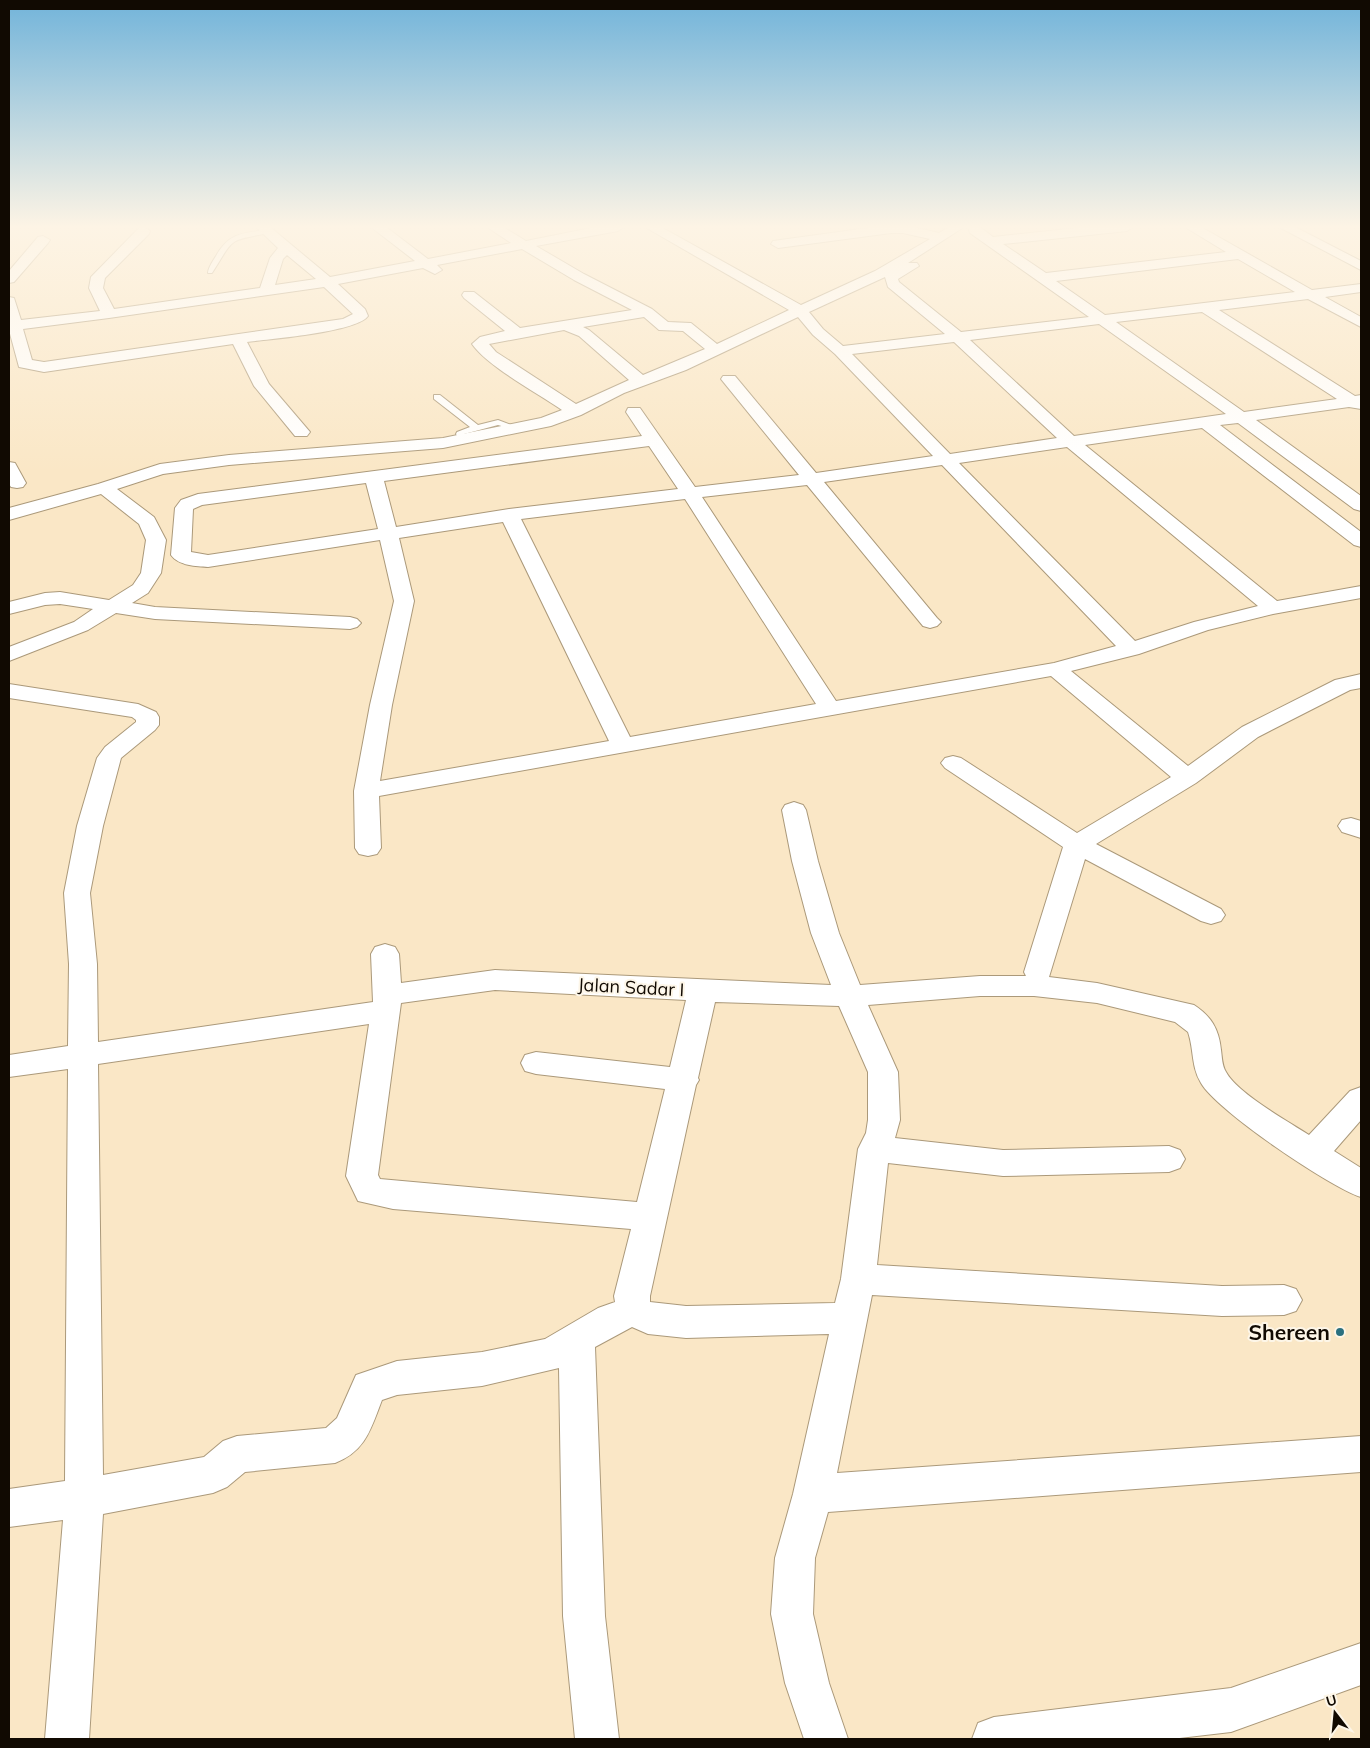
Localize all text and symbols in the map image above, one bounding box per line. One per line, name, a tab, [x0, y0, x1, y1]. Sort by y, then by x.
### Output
street label: Jalan Sadar I	[577, 973, 685, 1001]
place label: Shereen	[1249, 1319, 1330, 1345]
marker: Shereen	[1334, 1326, 1346, 1338]
north arrow	[1310, 1688, 1360, 1738]
text: U	[1324, 1690, 1339, 1711]

